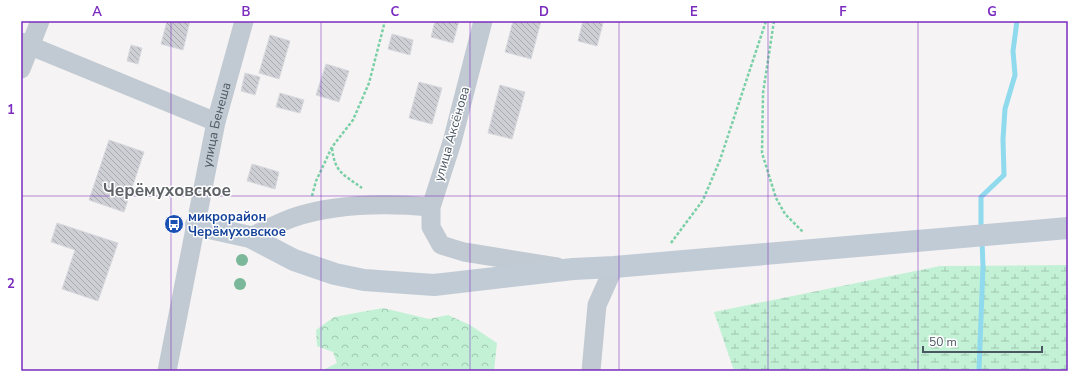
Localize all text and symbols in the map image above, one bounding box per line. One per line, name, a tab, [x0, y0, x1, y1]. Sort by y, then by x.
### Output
text: A	[92, 3, 102, 21]
text: B	[242, 3, 251, 21]
text: C	[391, 3, 400, 21]
text: D	[539, 3, 549, 21]
text: E	[690, 3, 698, 21]
text: F	[839, 3, 847, 21]
text: G	[987, 3, 997, 21]
street label: улица Бенеша	[198, 80, 236, 169]
street label: улица Аксёнова	[430, 84, 474, 184]
text: 1	[7, 101, 15, 119]
district label: Черёмуховское	[103, 179, 231, 202]
place label: микрорайон Черёмуховское	[188, 208, 286, 241]
bus stop icon: микрорайон Черёмуховское	[163, 213, 185, 235]
text: 2	[7, 275, 15, 293]
scale bar	[923, 328, 1042, 354]
text: 50 m	[929, 334, 957, 350]

